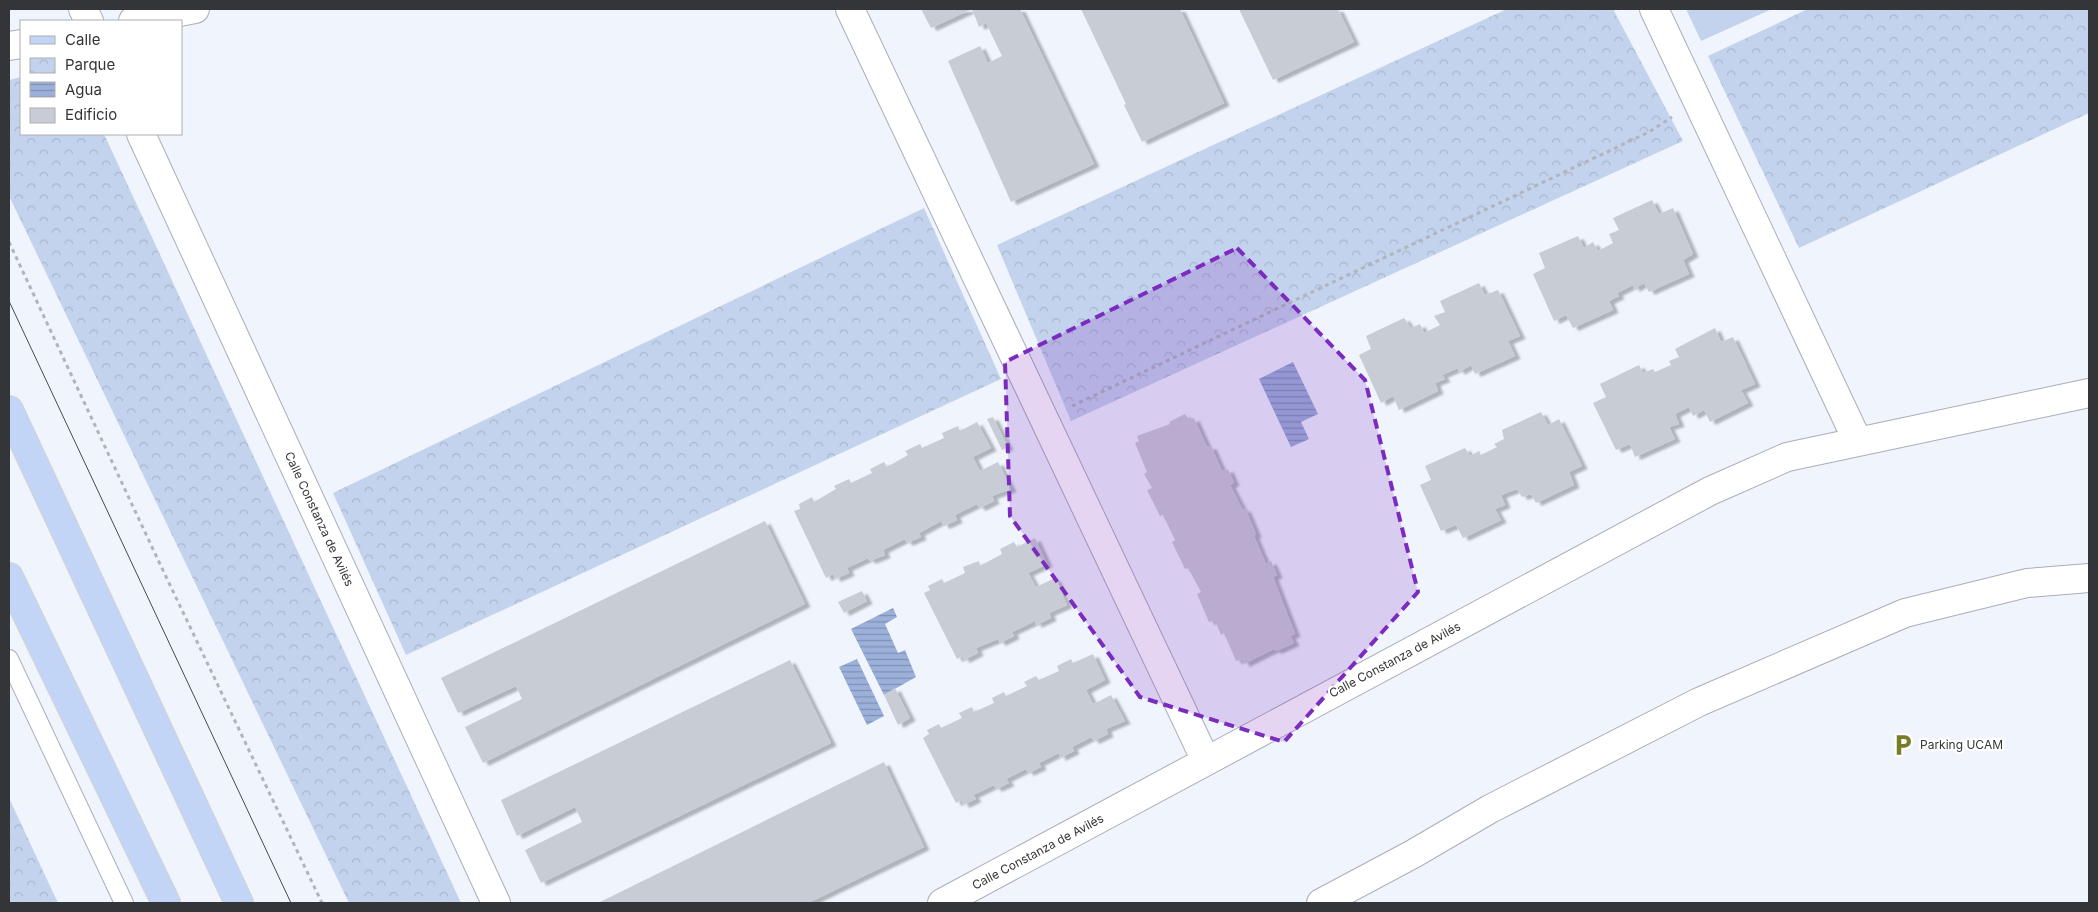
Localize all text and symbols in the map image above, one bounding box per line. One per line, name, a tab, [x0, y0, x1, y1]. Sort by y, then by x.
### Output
legend	[20, 20, 182, 135]
text: Calle	[65, 30, 100, 49]
text: Parque	[65, 55, 115, 74]
text: Agua	[65, 80, 102, 99]
text: Edificio	[65, 105, 117, 124]
street label: Calle Constanza de Avilés	[282, 449, 357, 588]
street label: Calle Constanza de Avilés	[1326, 618, 1463, 701]
parking icon: Parking UCAM	[1890, 732, 1916, 758]
place label: Parking UCAM	[1920, 737, 2003, 752]
street label: Calle Constanza de Avilés	[969, 810, 1106, 893]

